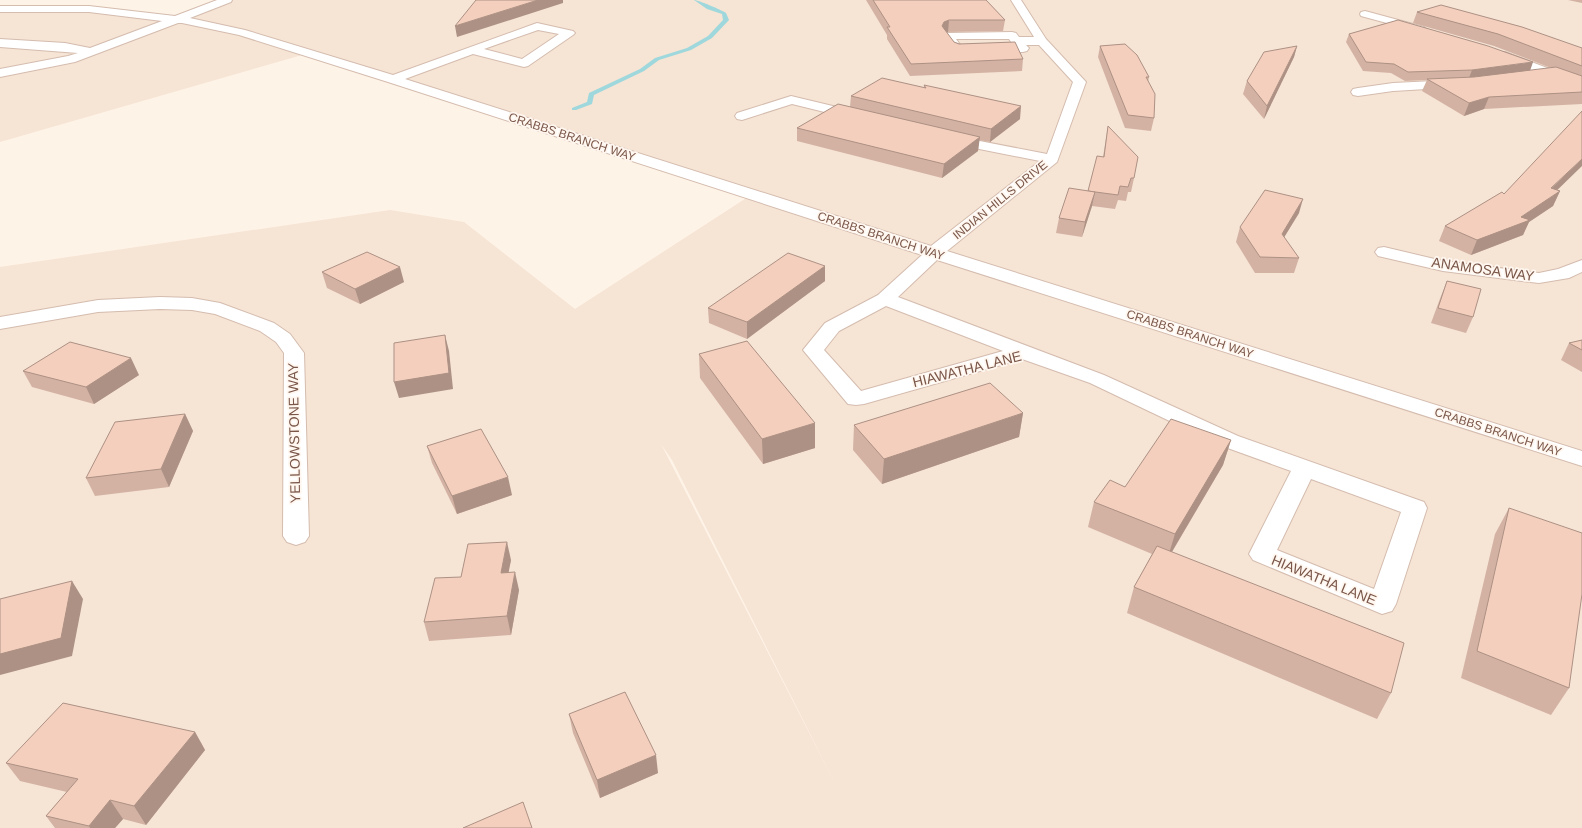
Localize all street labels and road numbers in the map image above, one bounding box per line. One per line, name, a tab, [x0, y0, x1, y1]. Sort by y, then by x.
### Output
street label: CRABBS BRANCH WAY	[507, 110, 637, 164]
street label: INDIAN HILLS DRIVE	[950, 158, 1050, 242]
street label: CRABBS BRANCH WAY	[816, 209, 946, 263]
street label: ANAMOSA WAY	[1431, 254, 1536, 284]
street label: CRABBS BRANCH WAY	[1125, 307, 1255, 361]
street label: HIAWATHA LANE	[911, 348, 1023, 390]
street label: YELLOWSTONE WAY	[285, 362, 303, 503]
street label: CRABBS BRANCH WAY	[1433, 405, 1563, 459]
street label: HIAWATHA LANE	[1269, 552, 1379, 608]

